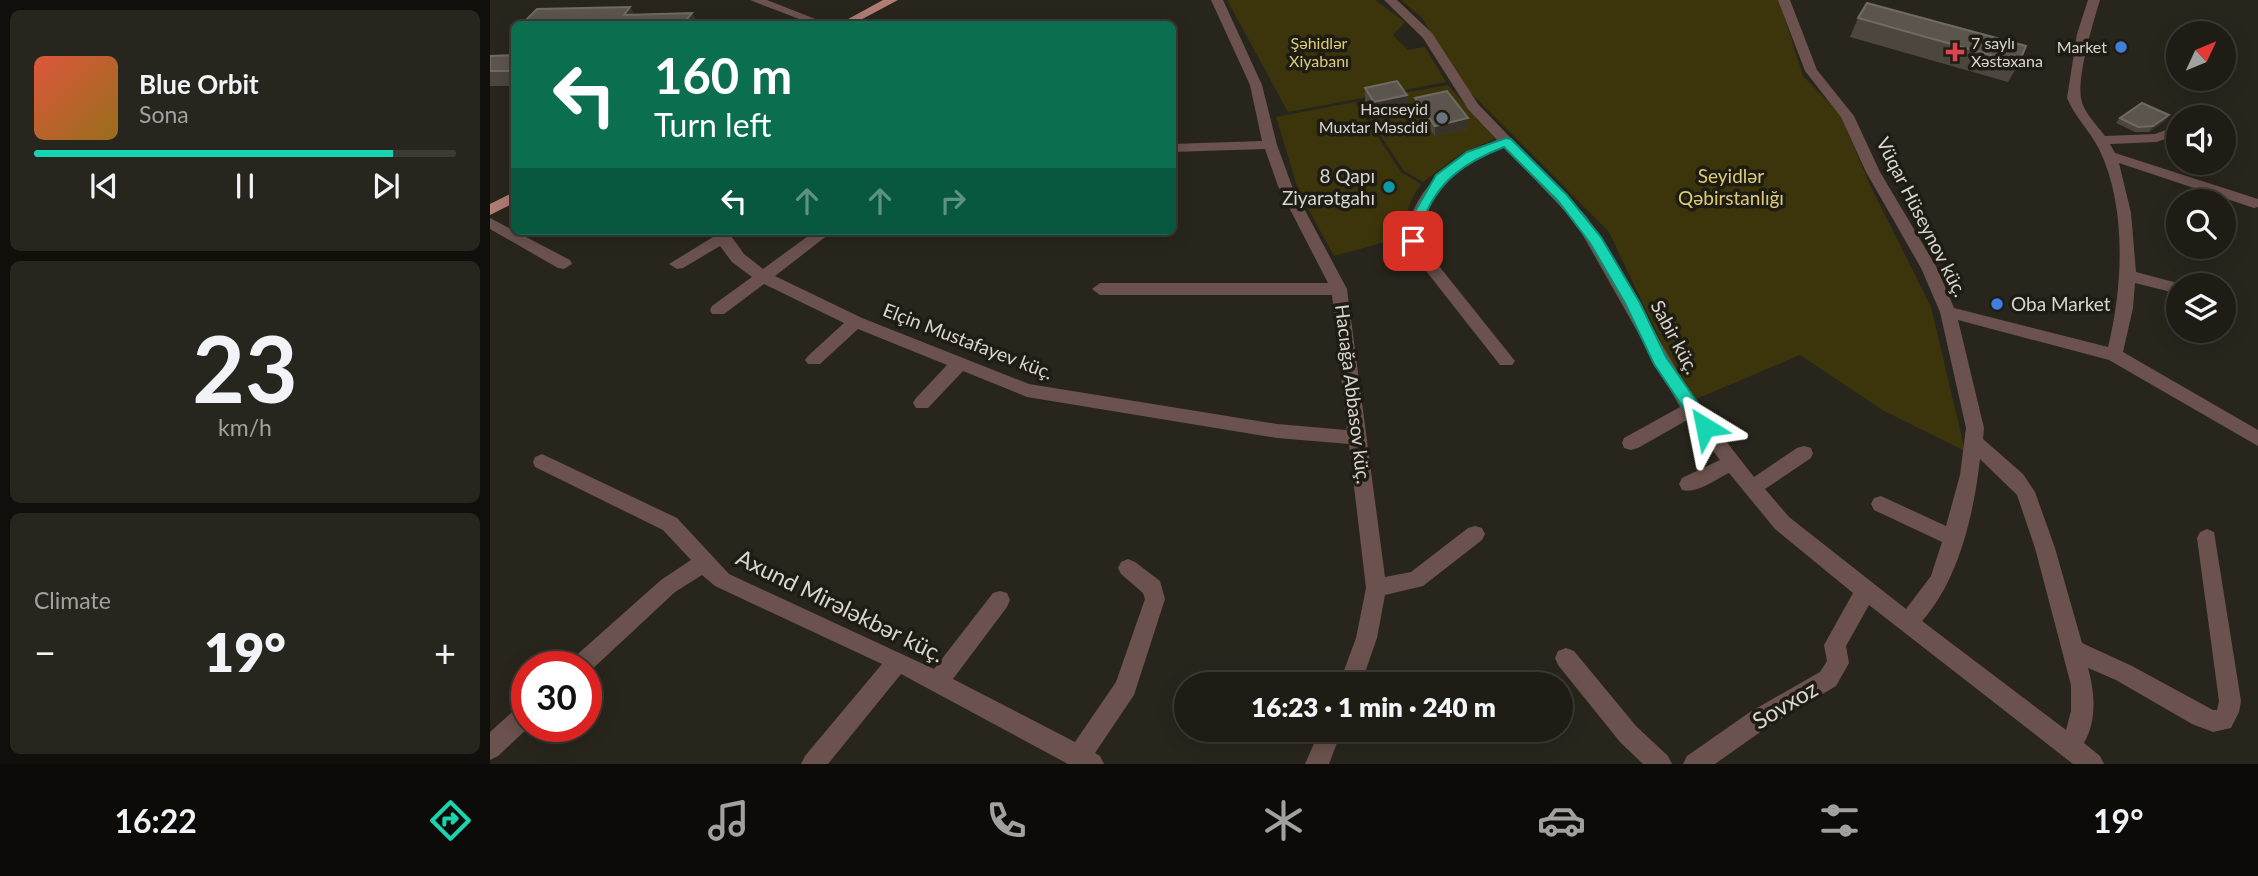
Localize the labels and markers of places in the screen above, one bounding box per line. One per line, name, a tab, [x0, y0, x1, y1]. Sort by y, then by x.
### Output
place label: 7 saylı Xəstəxana	[1971, 33, 2043, 70]
place label: Market	[2057, 37, 2107, 56]
marker: Market	[2113, 39, 2129, 55]
marker: 7 saylı Xəstəxana	[1945, 42, 1965, 62]
place label: Hacıseyid Muxtar Məscidi	[1319, 99, 1428, 136]
marker: Hacıseyid Muxtar Məscidi	[1434, 110, 1450, 126]
place label: 8 Qapı Ziyarətgahı	[1282, 164, 1375, 209]
marker: 8 Qapı Ziyarətgahı	[1381, 179, 1397, 195]
pin	[1383, 211, 1443, 271]
place label: Oba Market	[2011, 292, 2111, 315]
marker: Oba Market	[1989, 296, 2005, 312]

